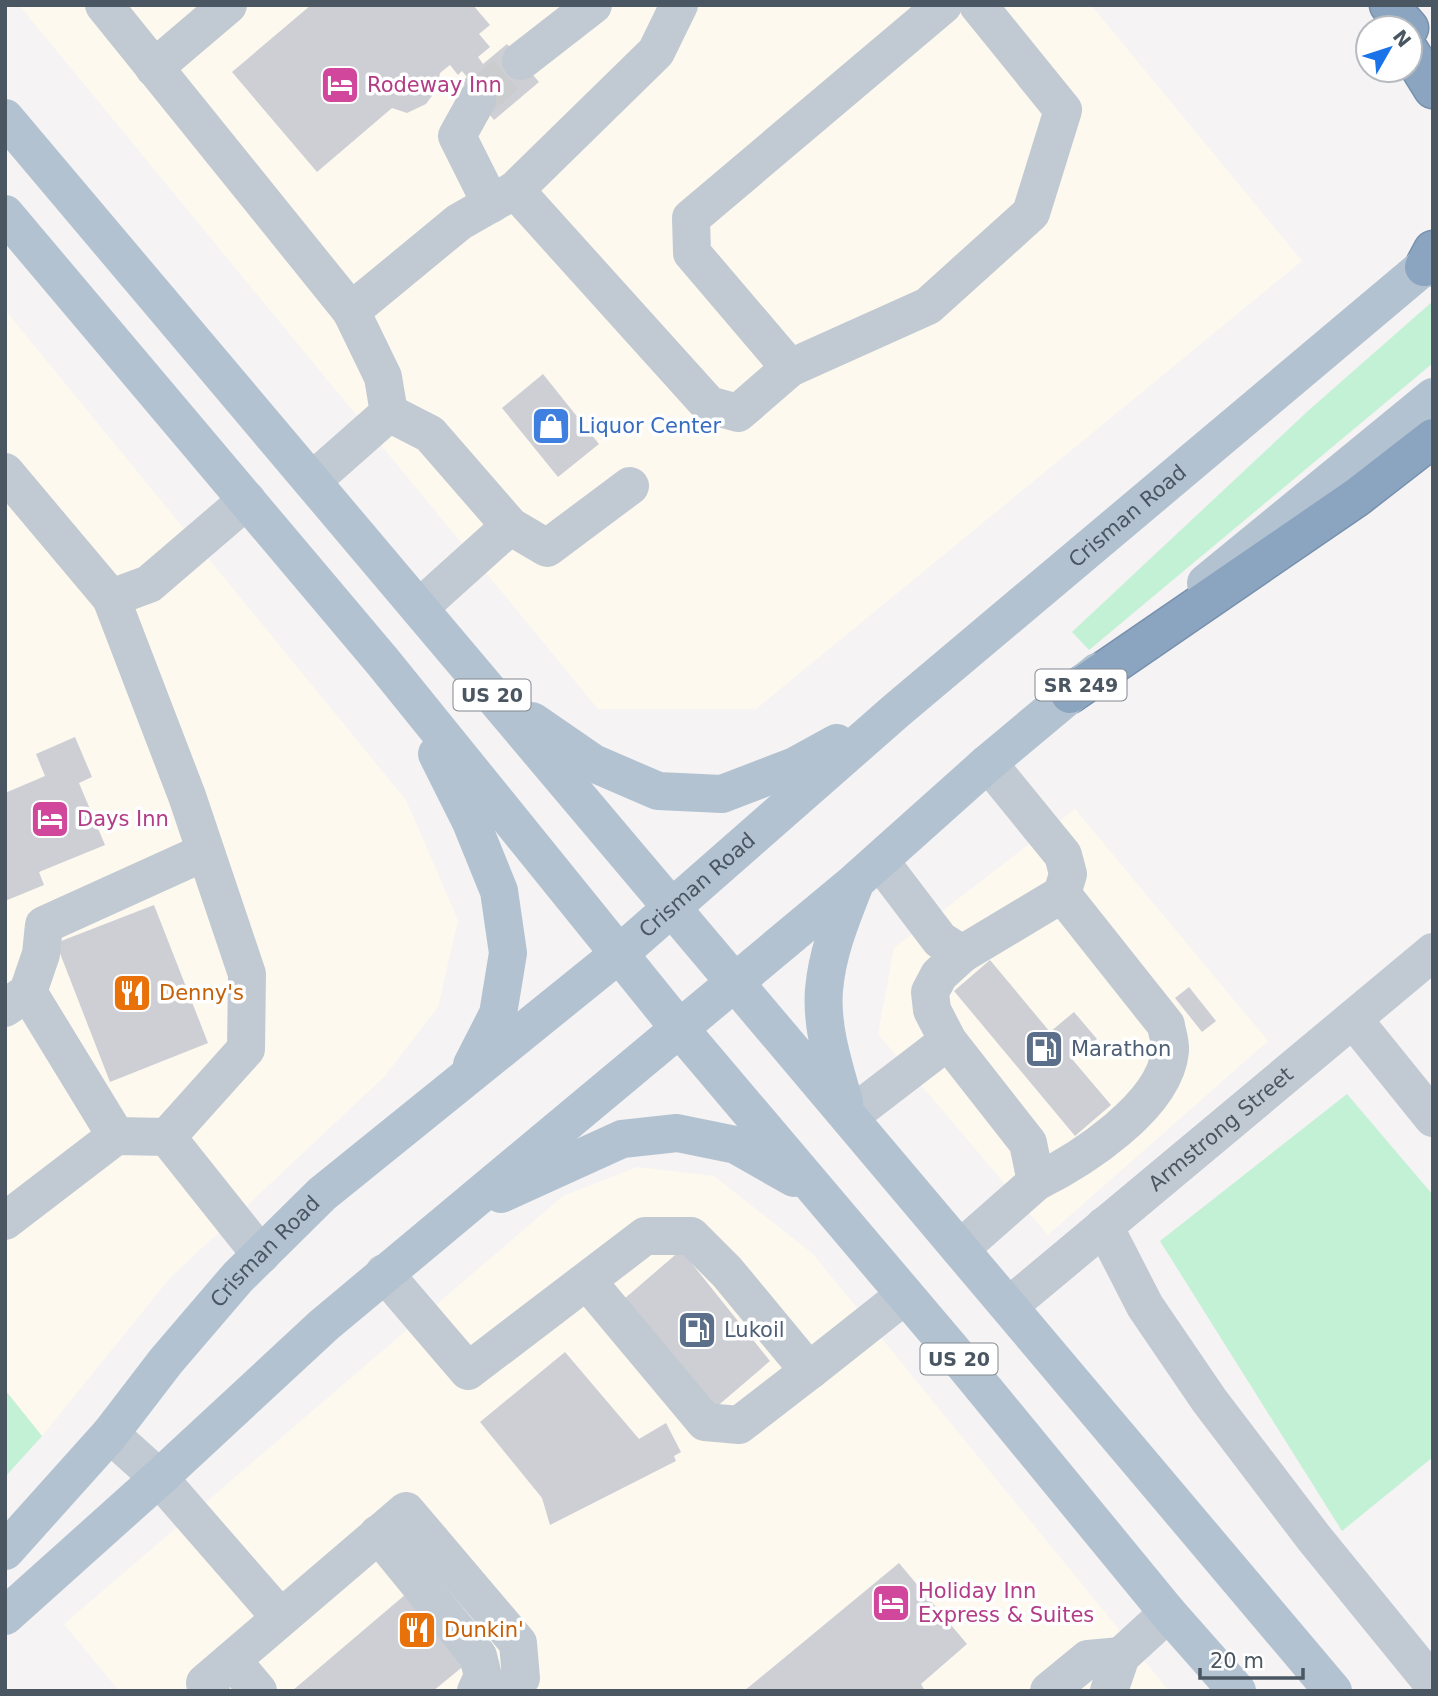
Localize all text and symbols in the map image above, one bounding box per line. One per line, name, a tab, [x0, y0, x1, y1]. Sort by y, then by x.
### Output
north arrow	[1354, 14, 1424, 84]
text: N	[1389, 25, 1416, 51]
hotel icon: Rodeway Inn	[319, 64, 361, 106]
place label: Rodeway Inn	[367, 73, 502, 97]
shop icon: Liquor Center	[530, 405, 572, 447]
place label: Liquor Center	[578, 414, 721, 438]
street label: Crisman Road	[1064, 460, 1191, 572]
road number: SR 249	[1036, 670, 1126, 700]
road number: US 20	[454, 680, 530, 710]
hotel icon: Days Inn	[29, 798, 71, 840]
place label: Days Inn	[77, 807, 169, 831]
street label: Crisman Road	[634, 828, 760, 942]
restaurant icon: Denny's	[111, 972, 153, 1014]
place label: Denny's	[159, 981, 244, 1005]
fuel station icon: Marathon	[1023, 1028, 1065, 1070]
place label: Marathon	[1071, 1037, 1171, 1061]
street label: Armstrong Street	[1144, 1062, 1298, 1196]
street label: Crisman Road	[205, 1191, 325, 1312]
fuel station icon: Lukoil	[676, 1309, 718, 1351]
place label: Lukoil	[724, 1318, 785, 1342]
road number: US 20	[920, 1344, 998, 1374]
place label: Holiday Inn Express & Suites	[918, 1579, 1094, 1627]
hotel icon: Holiday Inn Express & Suites	[870, 1582, 912, 1624]
restaurant icon: Dunkin'	[396, 1609, 438, 1651]
place label: Dunkin'	[444, 1618, 524, 1642]
scale bar	[1200, 1636, 1303, 1680]
text: 20 m	[1210, 1649, 1264, 1673]

